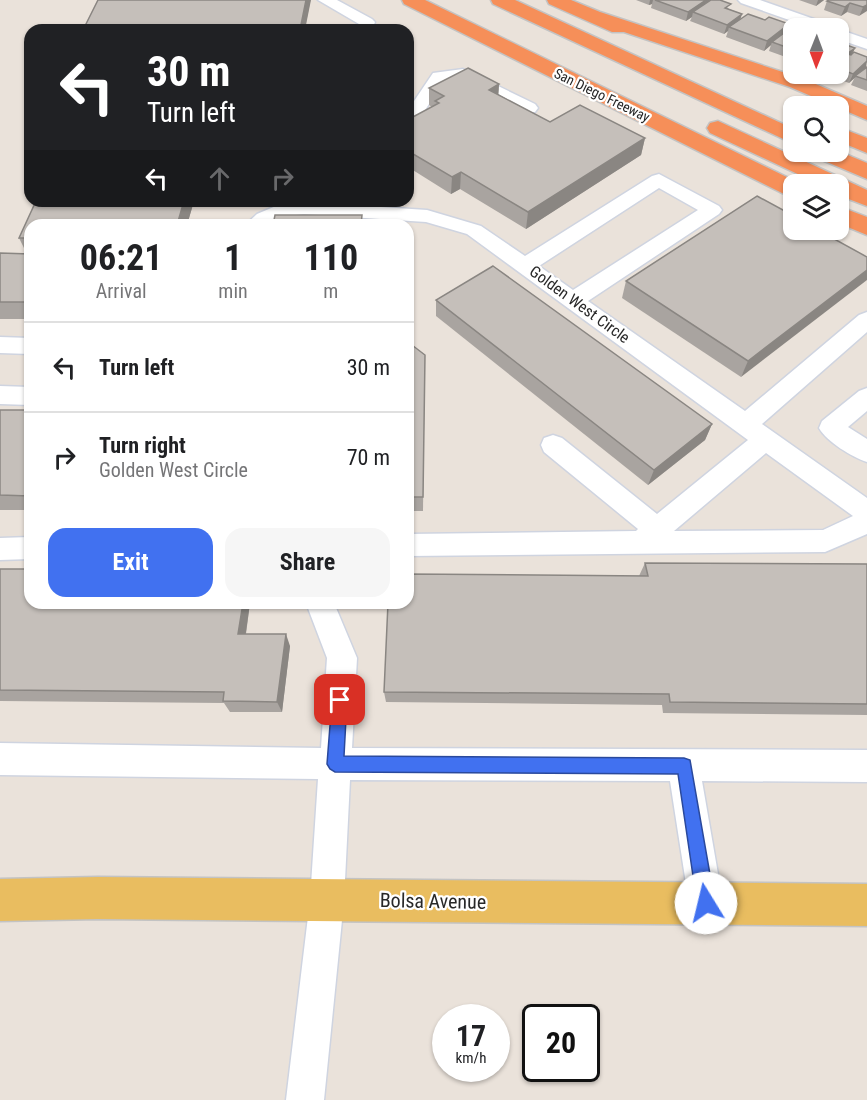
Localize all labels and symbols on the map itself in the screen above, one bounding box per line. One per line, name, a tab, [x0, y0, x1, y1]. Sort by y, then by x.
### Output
north arrow	[783, 18, 849, 84]
street label: San Diego Freeway	[552, 65, 652, 125]
street label: Golden West Circle	[526, 262, 634, 347]
pin	[314, 674, 365, 725]
position arrow	[674, 871, 738, 935]
street label: Bolsa Avenue	[380, 888, 486, 914]
speed limit sign: 20	[522, 1004, 600, 1082]

